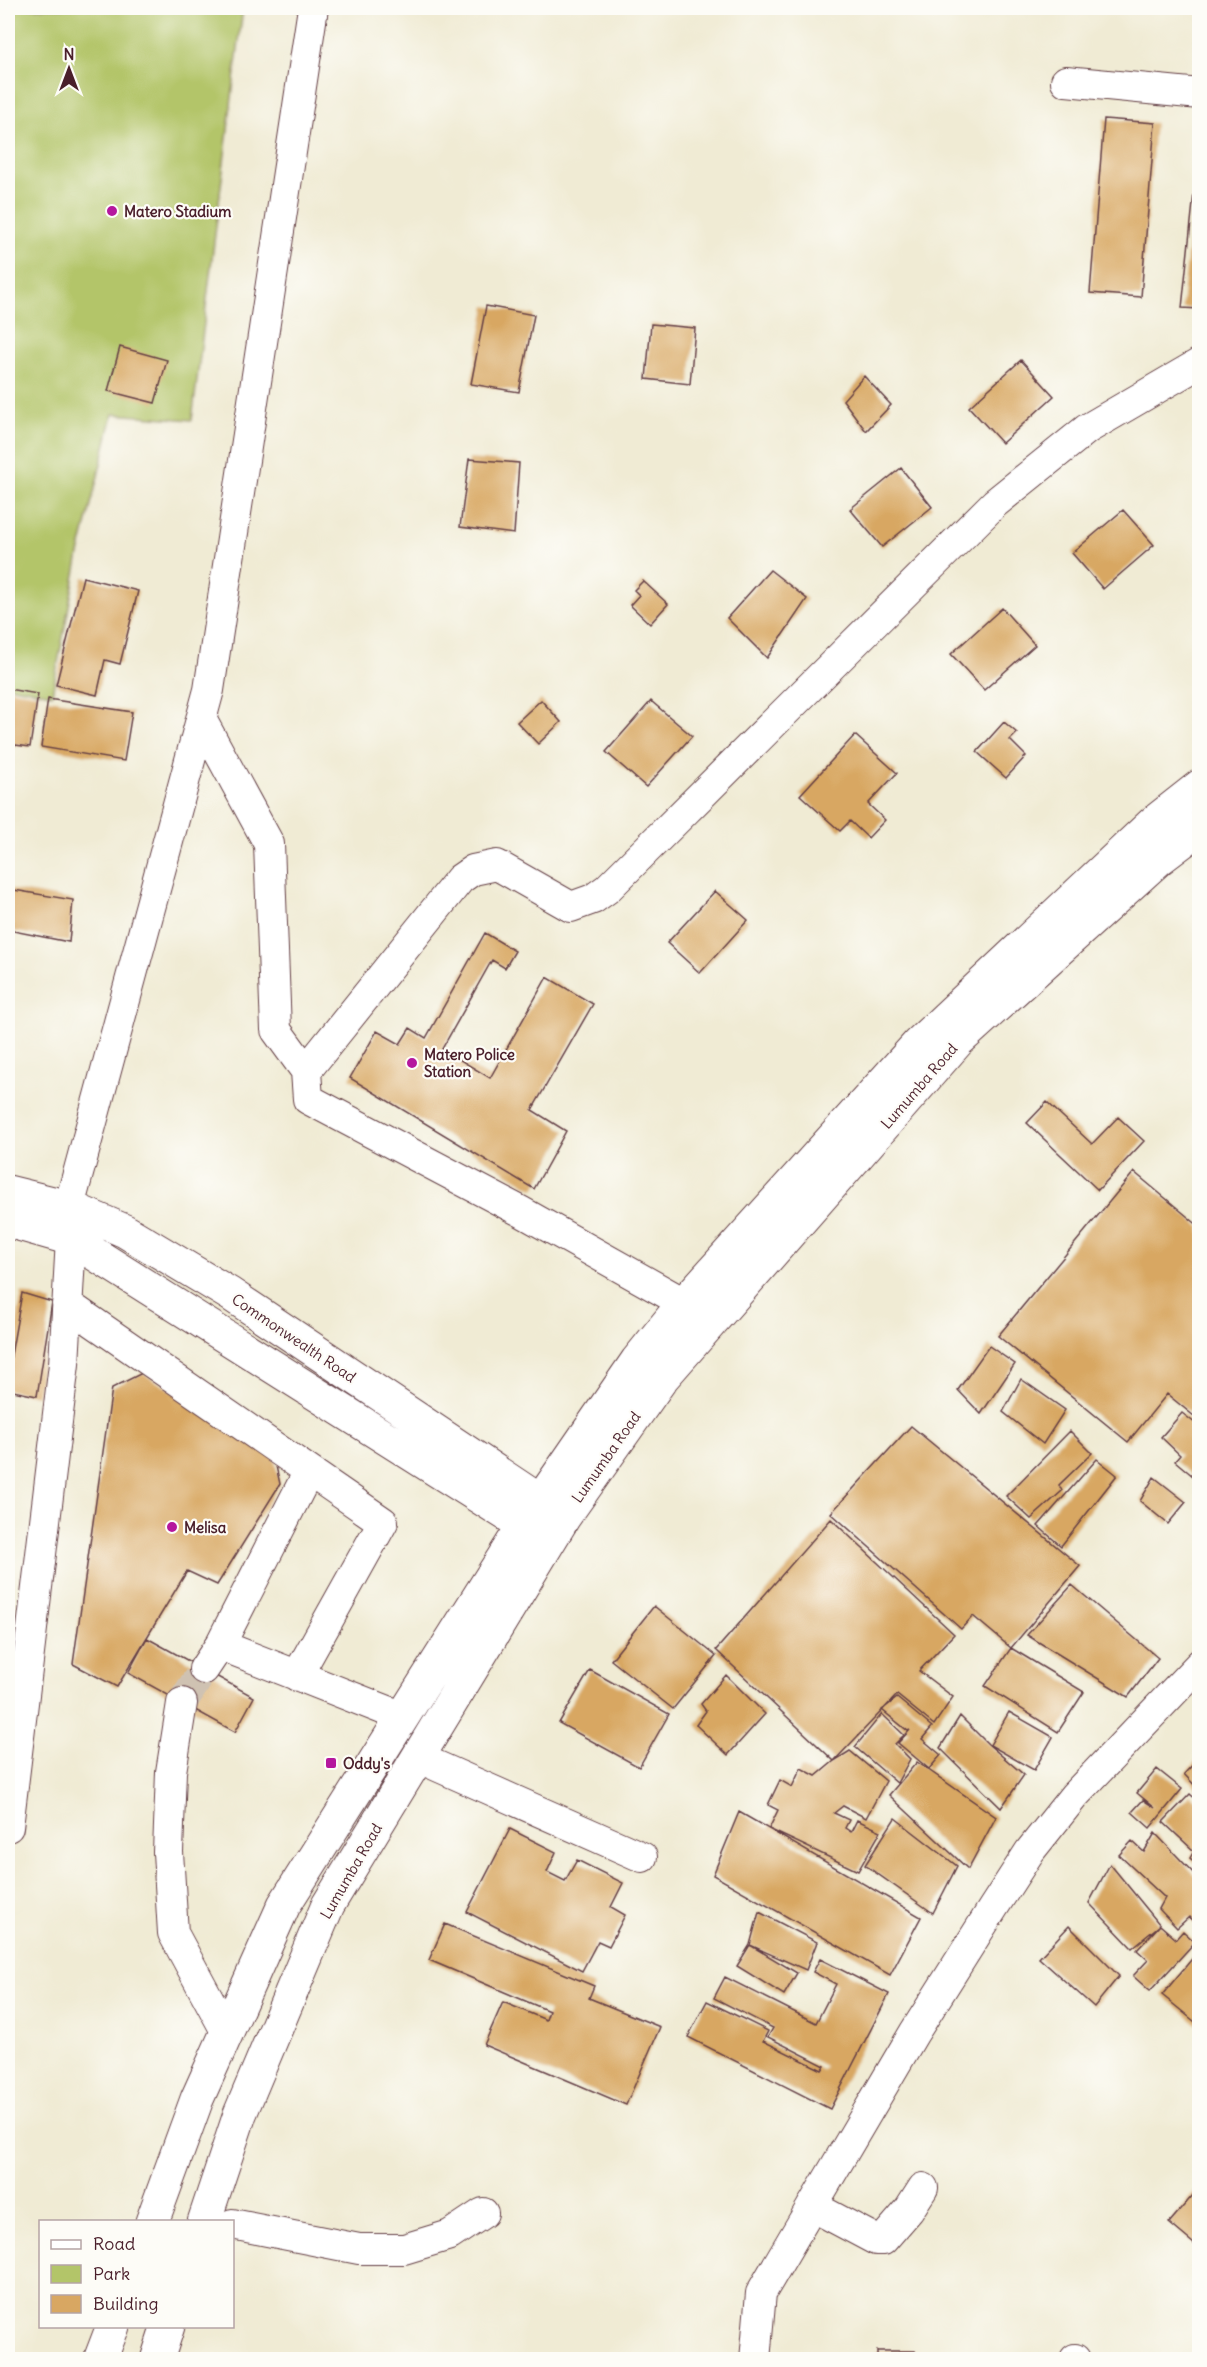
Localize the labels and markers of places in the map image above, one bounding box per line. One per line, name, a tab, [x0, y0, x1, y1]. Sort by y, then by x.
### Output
place label: Matero Stadium	[124, 202, 231, 221]
marker: Matero Stadium	[105, 204, 119, 218]
place label: Matero Police Station	[424, 1045, 515, 1081]
marker: Matero Police Station	[405, 1056, 419, 1070]
place label: Melisa	[184, 1518, 227, 1537]
marker: Melisa	[165, 1520, 179, 1534]
place label: Oddy's	[343, 1754, 391, 1774]
marker: Oddy's	[324, 1756, 338, 1770]

